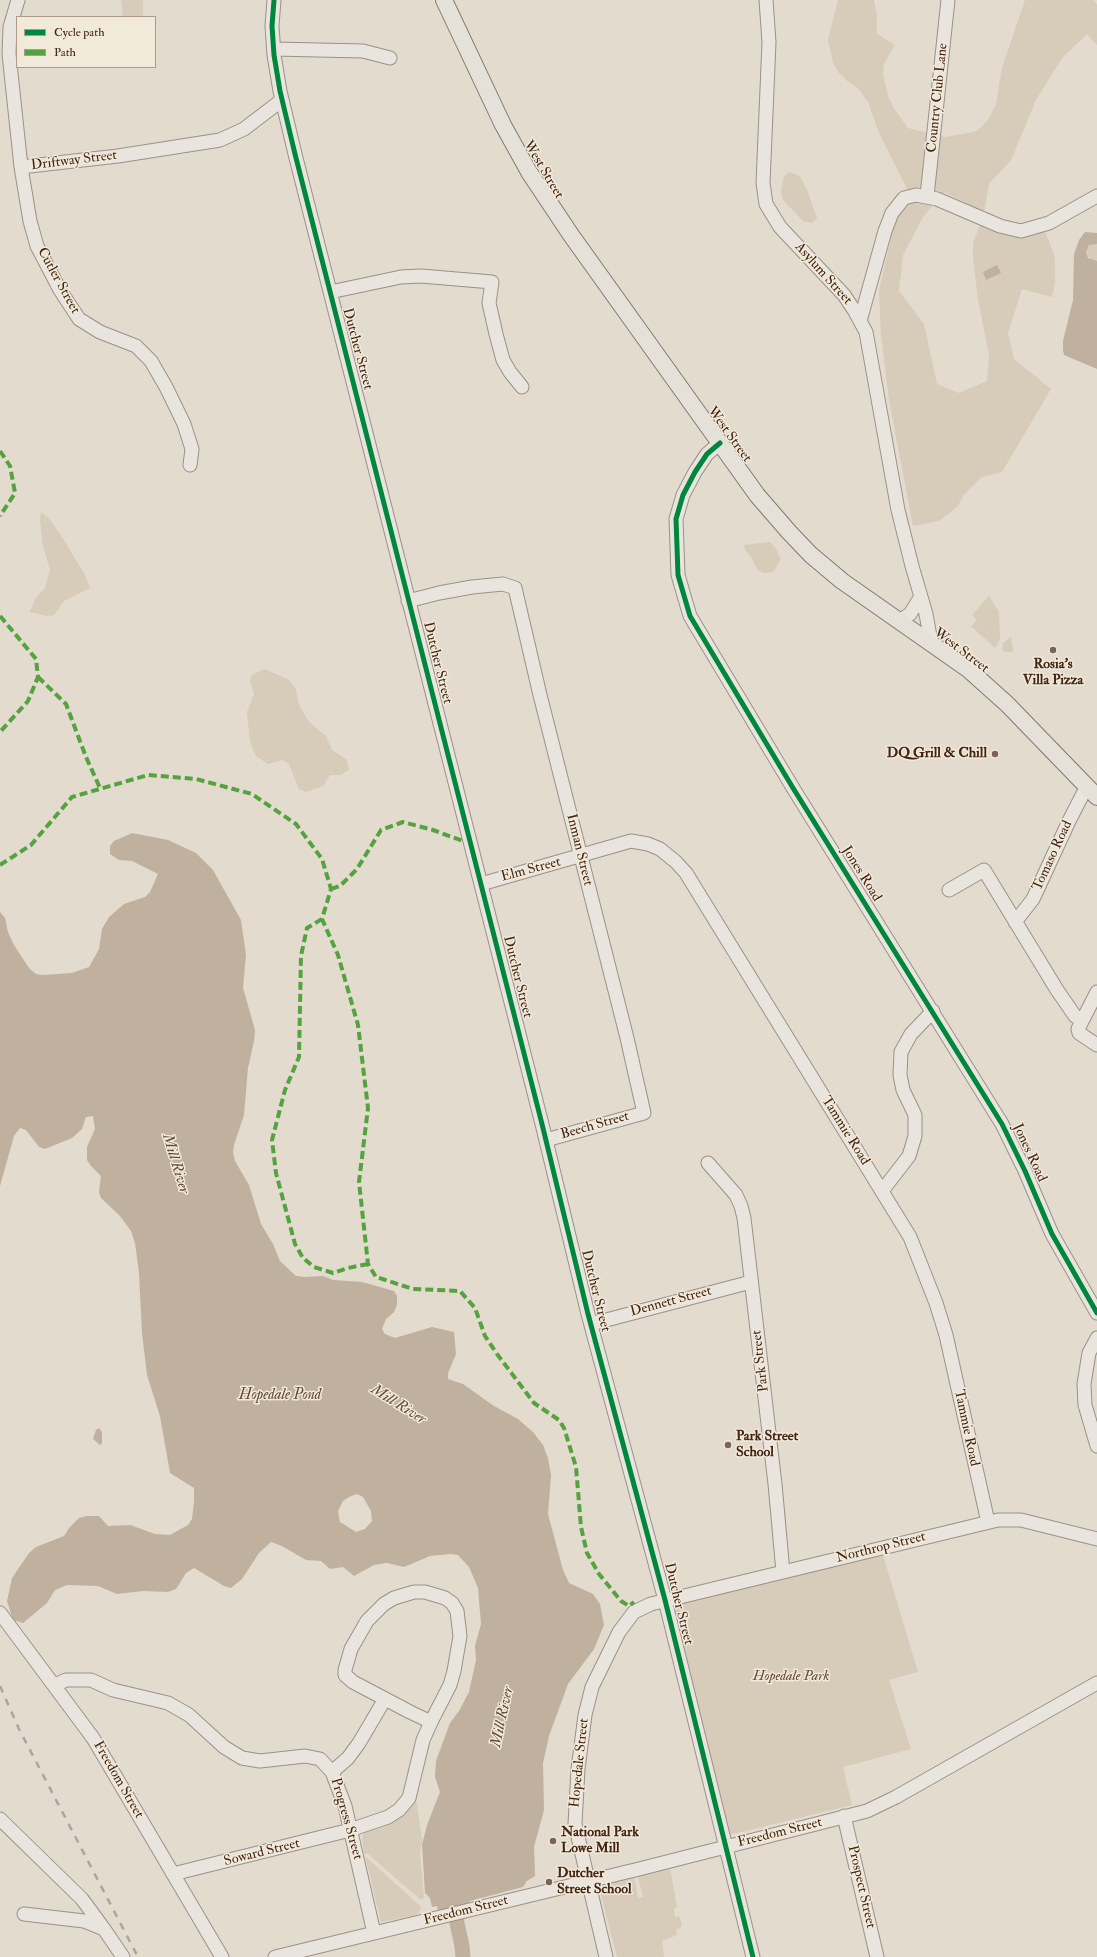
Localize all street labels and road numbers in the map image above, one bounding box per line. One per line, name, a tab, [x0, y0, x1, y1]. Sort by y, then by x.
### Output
street label: Country Club Lane	[924, 42, 952, 154]
street label: West Street	[519, 138, 567, 202]
street label: Driftway Street	[30, 147, 118, 175]
street label: Asylum Street	[791, 239, 855, 309]
street label: Cutler Street	[33, 245, 83, 317]
street label: Dutcher Street	[338, 306, 376, 392]
street label: West Street	[703, 404, 755, 466]
street label: Dutcher Street	[419, 620, 455, 706]
street label: West Street	[930, 625, 992, 677]
street label: Inman Street	[562, 812, 596, 888]
street label: Tomaso Road	[1029, 818, 1077, 894]
street label: Jones Road	[837, 843, 885, 905]
street label: Elm Street	[499, 854, 563, 886]
street label: Dutcher Street	[499, 934, 535, 1020]
street label: Tammie Road	[817, 1093, 873, 1169]
street label: Beech Street	[559, 1108, 631, 1144]
street label: Jones Road	[1008, 1121, 1050, 1185]
street label: Dutcher Street	[577, 1248, 613, 1334]
street label: Dennett Street	[629, 1283, 713, 1321]
street label: Park Street	[749, 1329, 773, 1393]
street label: Tammie Road	[950, 1388, 982, 1468]
street label: Northrop Street	[834, 1529, 928, 1567]
street label: Dutcher Street	[660, 1561, 696, 1647]
street label: Hopedale Street	[567, 1718, 593, 1808]
street label: Freedom Street	[89, 1738, 147, 1822]
street label: Progress Street	[326, 1776, 366, 1862]
street label: Freedom Street	[736, 1814, 824, 1852]
street label: Soward Street	[222, 1835, 302, 1871]
street label: Prospect Street	[843, 1844, 879, 1930]
street label: Freedom Street	[422, 1892, 510, 1930]

